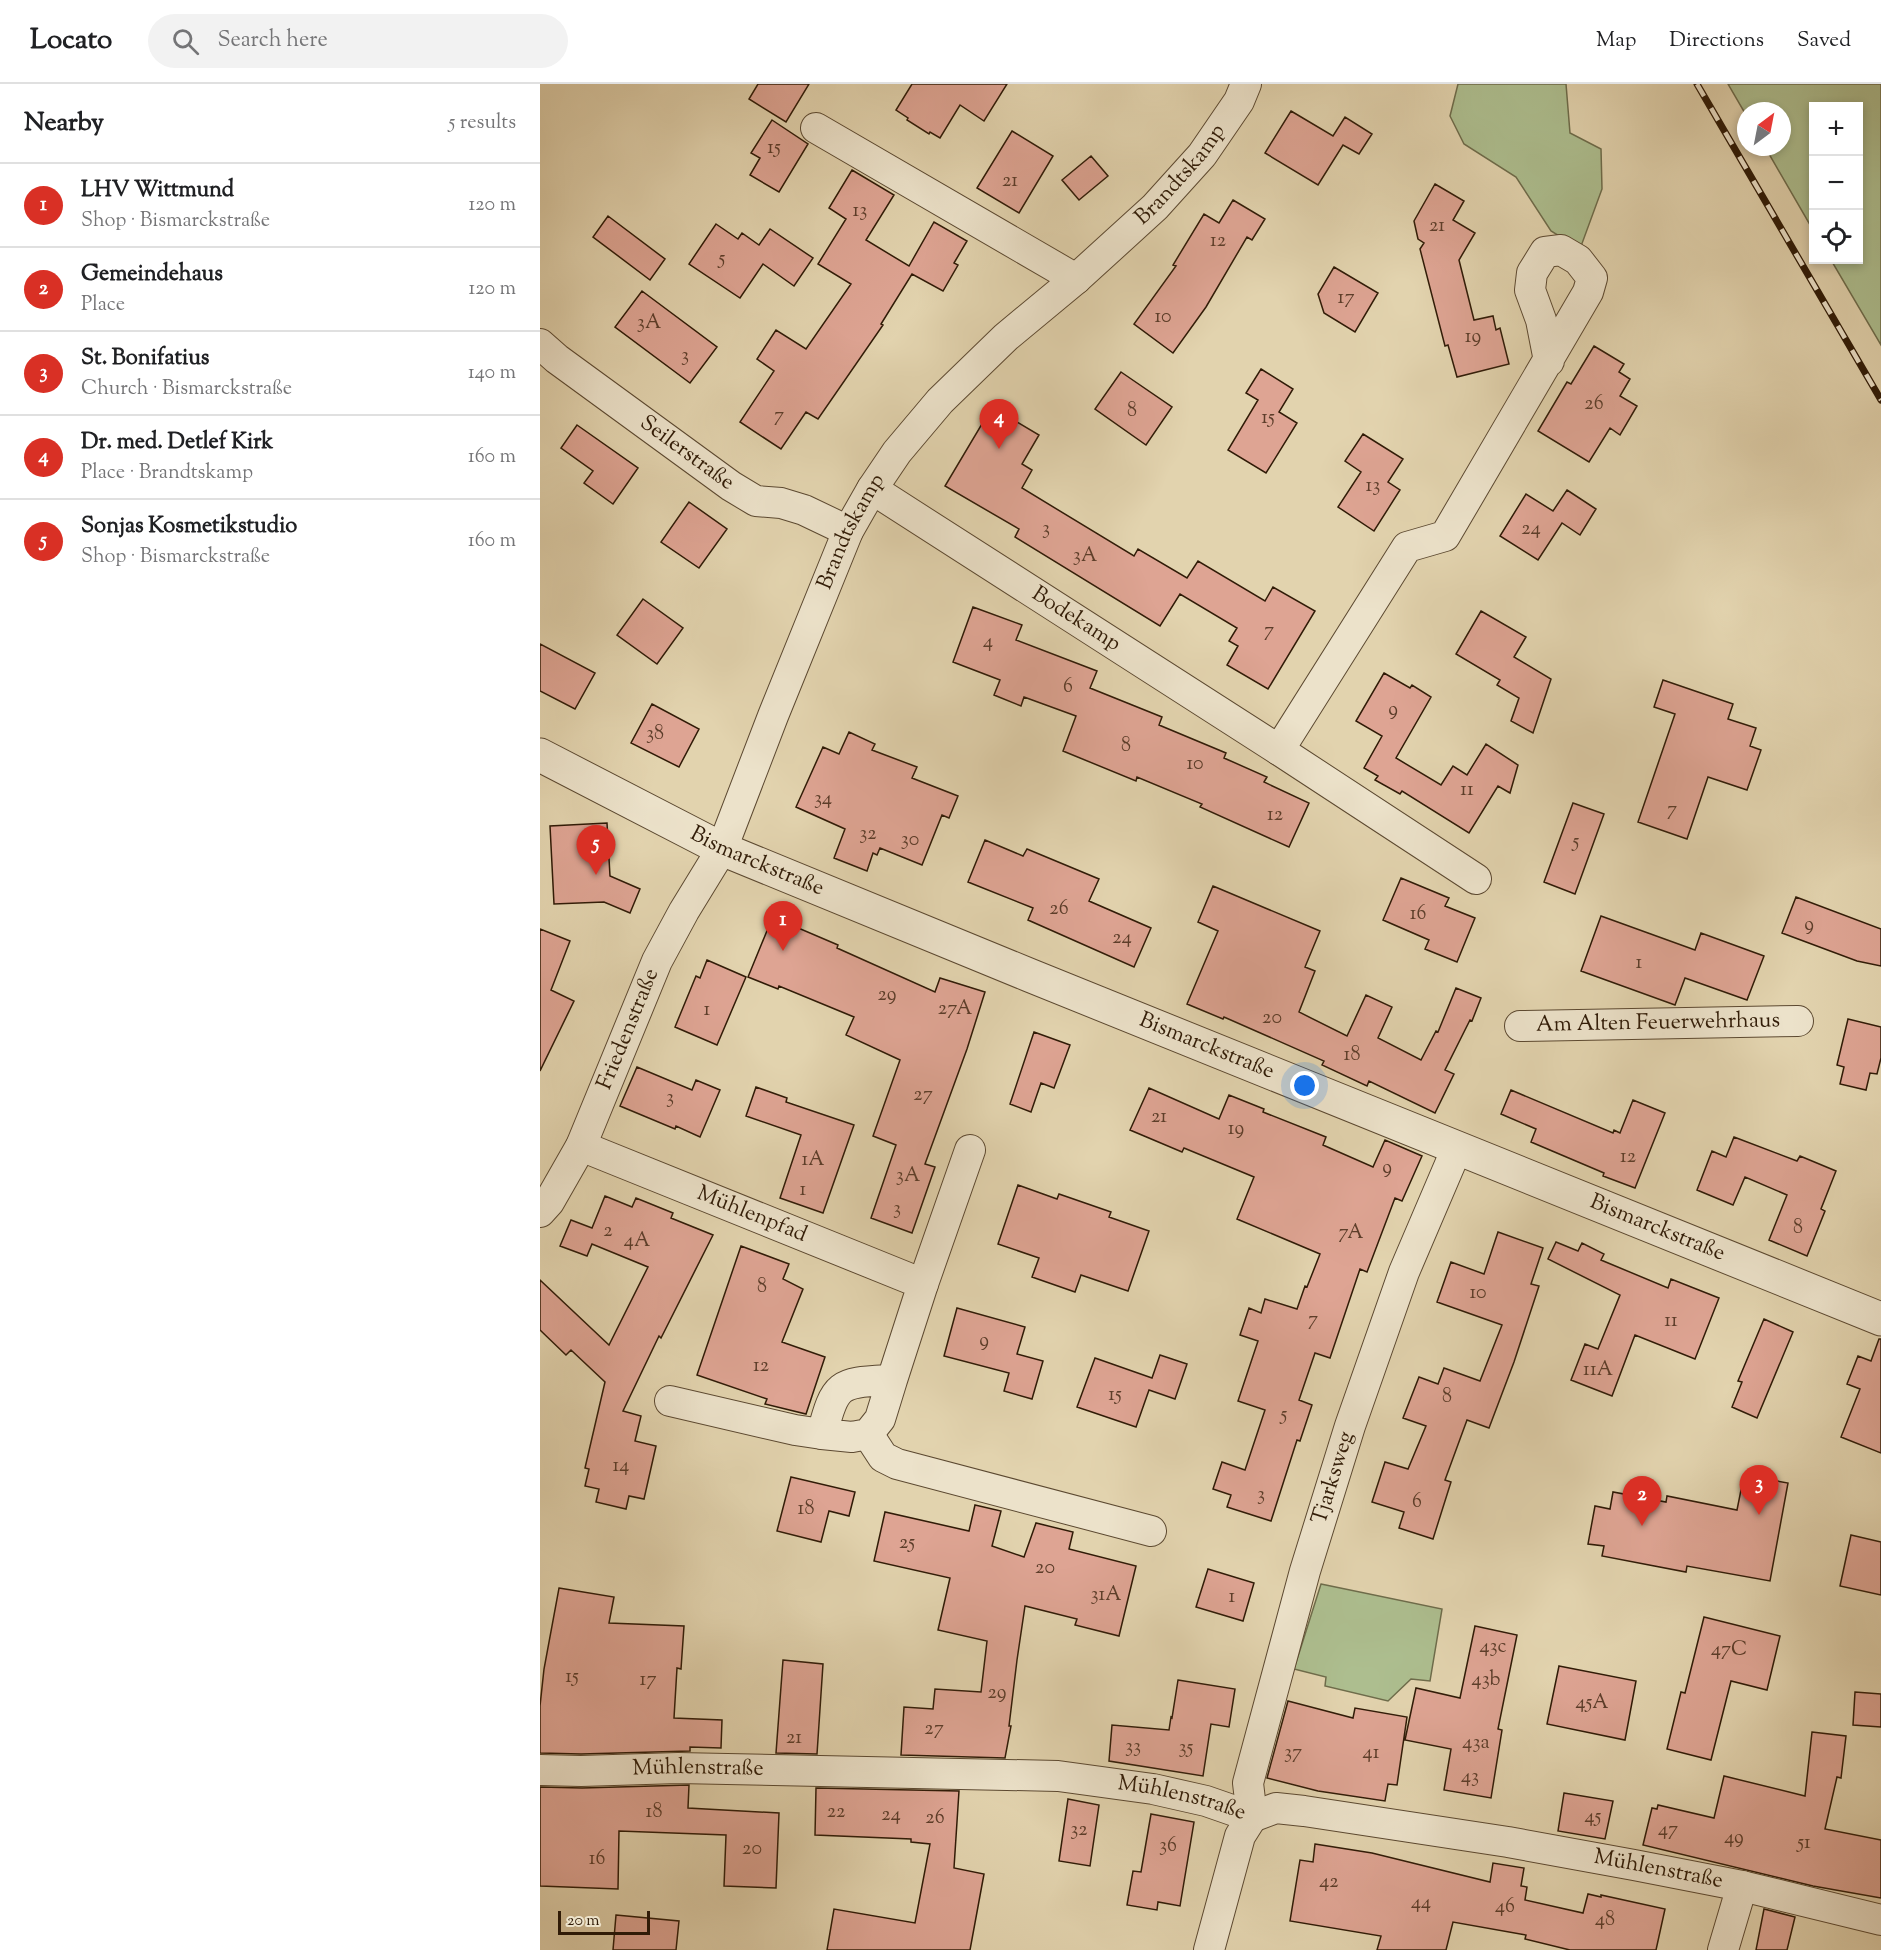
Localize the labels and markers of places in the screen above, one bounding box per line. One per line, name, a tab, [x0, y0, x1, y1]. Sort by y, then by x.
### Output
pin: 4	[980, 400, 1018, 449]
pin: 5	[576, 826, 616, 875]
pin: 1	[764, 902, 802, 951]
pin: 3	[1740, 1466, 1778, 1515]
pin: 2	[1622, 1476, 1662, 1526]

